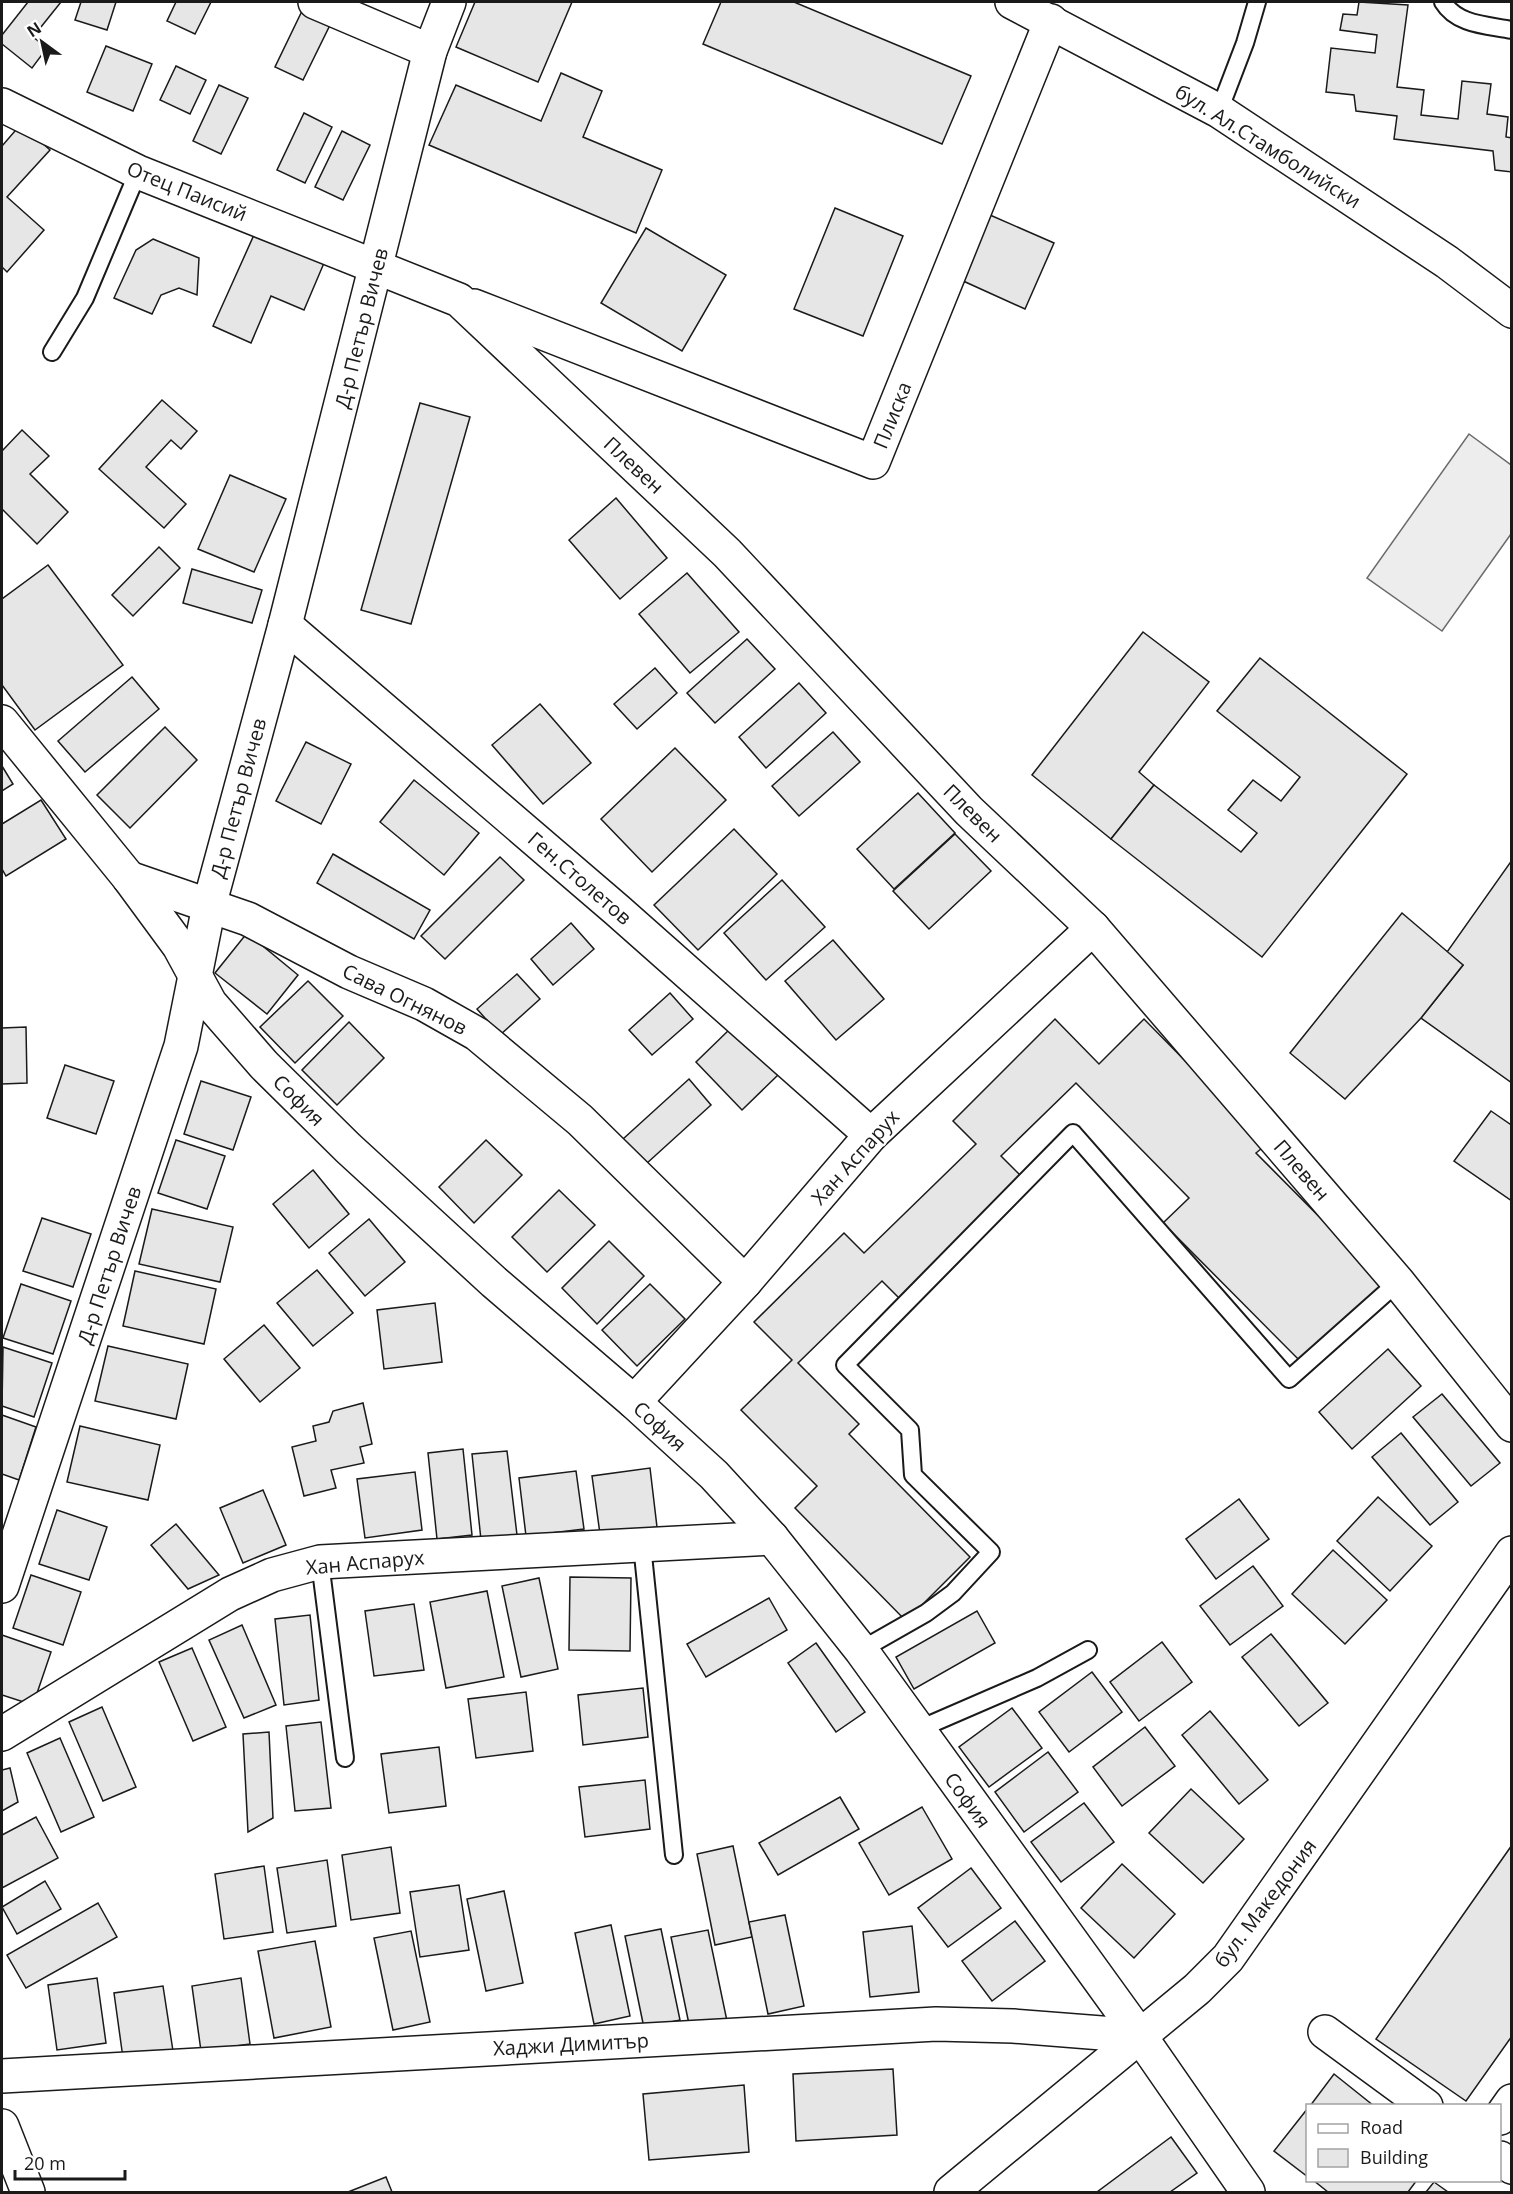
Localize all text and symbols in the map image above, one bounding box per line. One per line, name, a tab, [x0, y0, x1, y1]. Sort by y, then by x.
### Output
north arrow	[12, 12, 72, 72]
text: N	[22, 17, 45, 42]
street label: бул. Ал.Стамболийски	[1170, 78, 1366, 214]
street label: Отец Паисий	[123, 155, 251, 227]
street label: Д-р Петър Вичев	[328, 245, 394, 411]
street label: Плиска	[866, 378, 918, 452]
street label: Плевен	[598, 430, 670, 500]
street label: Д-р Петър Вичев	[204, 715, 272, 881]
street label: Плевен	[938, 778, 1008, 848]
street label: Ген.Столетов	[522, 825, 638, 931]
street label: Сава Огнянов	[338, 957, 472, 1041]
street label: София	[267, 1068, 331, 1132]
street label: Хан Аспарух	[805, 1103, 905, 1210]
street label: Плевен	[1268, 1134, 1336, 1206]
street label: Д-р Петър Вичев	[71, 1183, 147, 1347]
street label: София	[628, 1395, 692, 1457]
street label: Хан Аспарух	[305, 1543, 426, 1581]
street label: София	[939, 1767, 997, 1833]
street label: бул. Македония	[1208, 1833, 1322, 1973]
street label: Хаджи Димитър	[492, 2026, 650, 2062]
legend	[1306, 2104, 1501, 2182]
text: Road	[1360, 2115, 1403, 2139]
scale bar	[15, 2143, 124, 2181]
text: Building	[1360, 2145, 1428, 2169]
text: 20 m	[24, 2151, 66, 2175]

